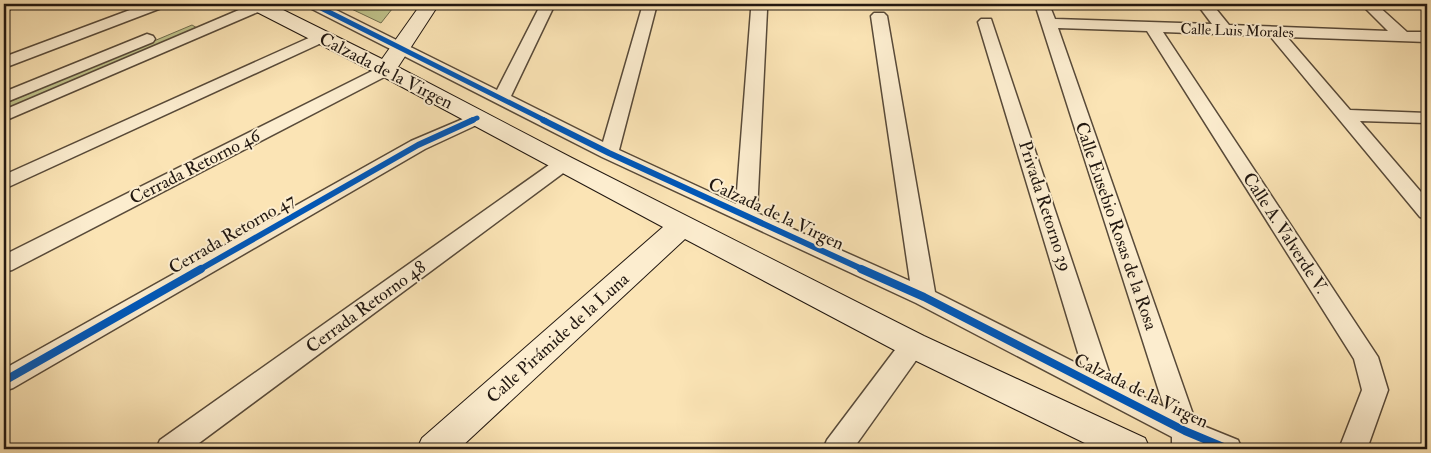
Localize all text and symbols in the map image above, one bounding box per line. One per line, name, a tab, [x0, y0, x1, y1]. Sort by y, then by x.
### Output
street label: Calle Luis Morales	[1180, 20, 1294, 42]
street label: Calzada de la Virgen	[315, 27, 457, 115]
street label: Calle Eusebio Rosas de la Rosa	[1070, 119, 1163, 334]
street label: Cerrada Retorno 46	[126, 124, 265, 210]
street label: Privada Retorno 39	[1013, 138, 1077, 274]
street label: Calle A. Valverde V.	[1237, 168, 1333, 298]
street label: Calzada de la Virgen	[705, 173, 847, 255]
street label: Cerrada Retorno 47	[165, 188, 299, 280]
street label: Cerrada Retorno 48	[301, 256, 431, 358]
street label: Calle Pirámide de la Luna	[482, 267, 635, 408]
street label: Calzada de la Virgen	[1070, 348, 1212, 434]

